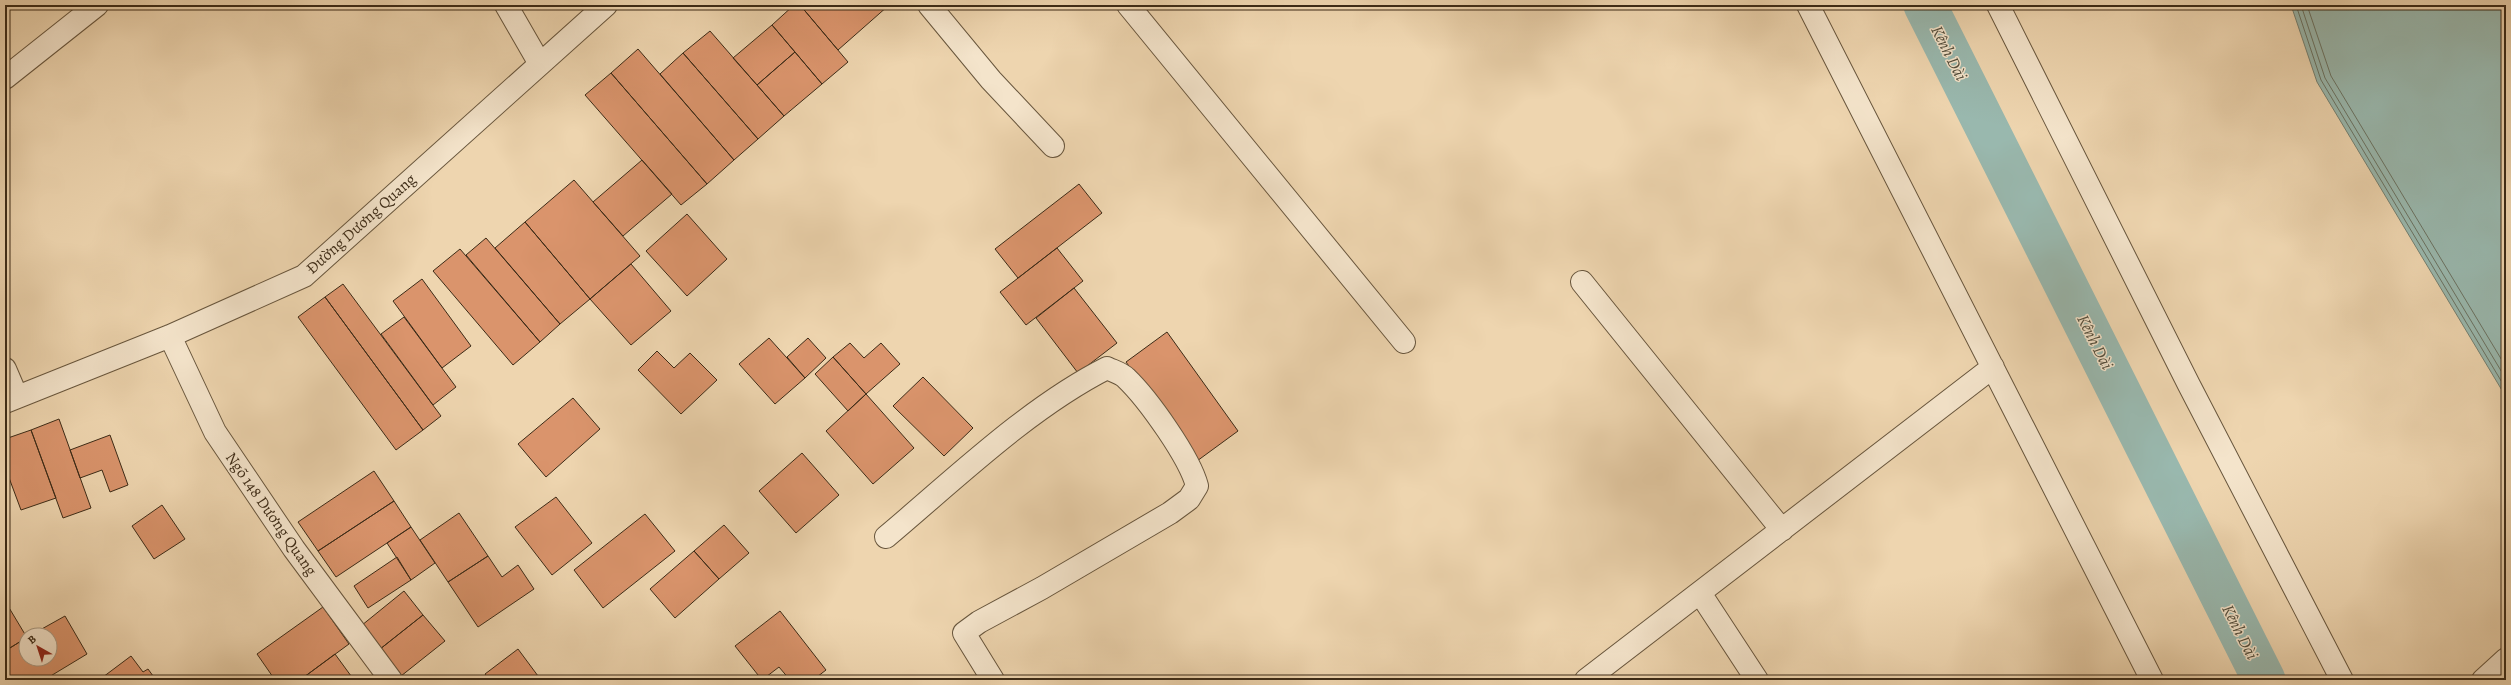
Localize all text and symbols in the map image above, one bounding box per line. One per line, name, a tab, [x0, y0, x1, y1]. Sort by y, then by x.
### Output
water label: Kênh Dài	[1925, 22, 1973, 85]
street label: Đường Dương Quang	[301, 169, 421, 279]
water label: Kênh Dài	[2071, 311, 2119, 374]
street label: Ngõ 148 Dương Quang	[220, 448, 322, 580]
water label: Kênh Dài	[2216, 601, 2264, 664]
north arrow	[18, 627, 58, 667]
text: B	[25, 632, 39, 648]

